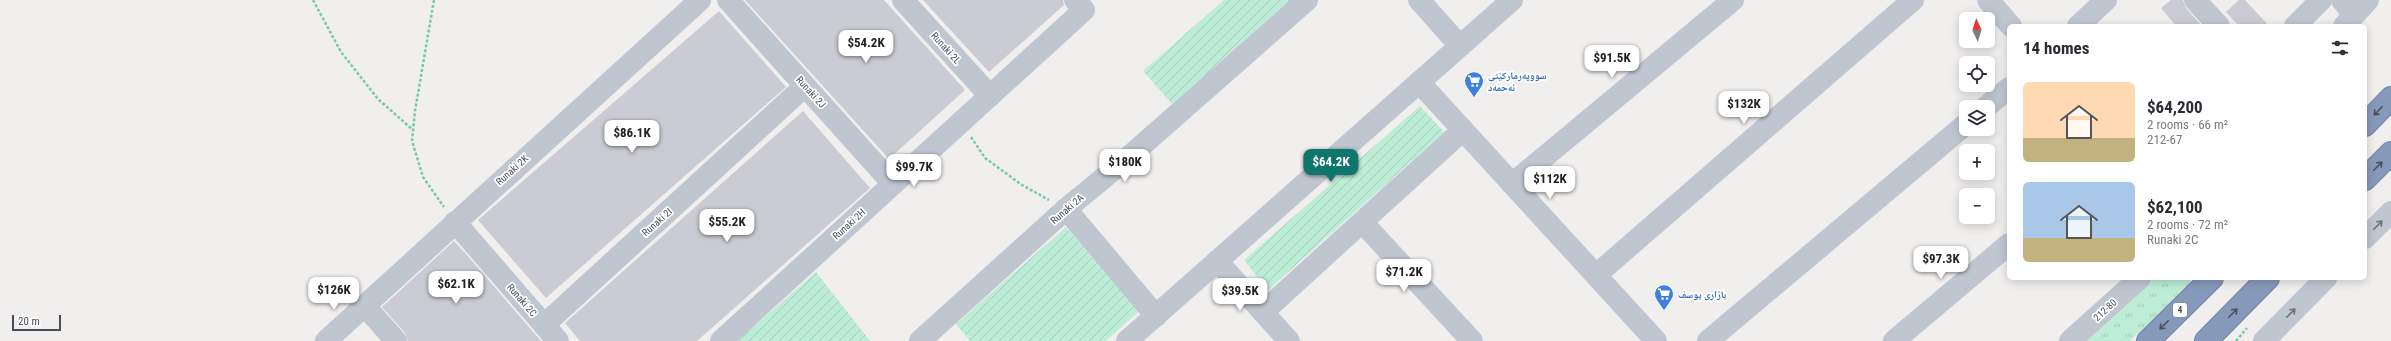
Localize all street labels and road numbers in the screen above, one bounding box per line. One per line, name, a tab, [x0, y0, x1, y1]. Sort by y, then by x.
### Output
street label: Runaki 2L	[929, 30, 963, 66]
street label: Runaki 2J	[794, 74, 828, 110]
street label: Runaki 2K	[494, 152, 531, 187]
street label: Runaki 2A	[1048, 192, 1086, 226]
street label: Runaki 2I	[640, 206, 674, 238]
street label: Runaki 2H	[830, 207, 868, 241]
street label: Runaki 2C	[505, 281, 539, 319]
street label: 212-80	[2091, 297, 2119, 323]
road number: 4	[2173, 303, 2187, 317]

